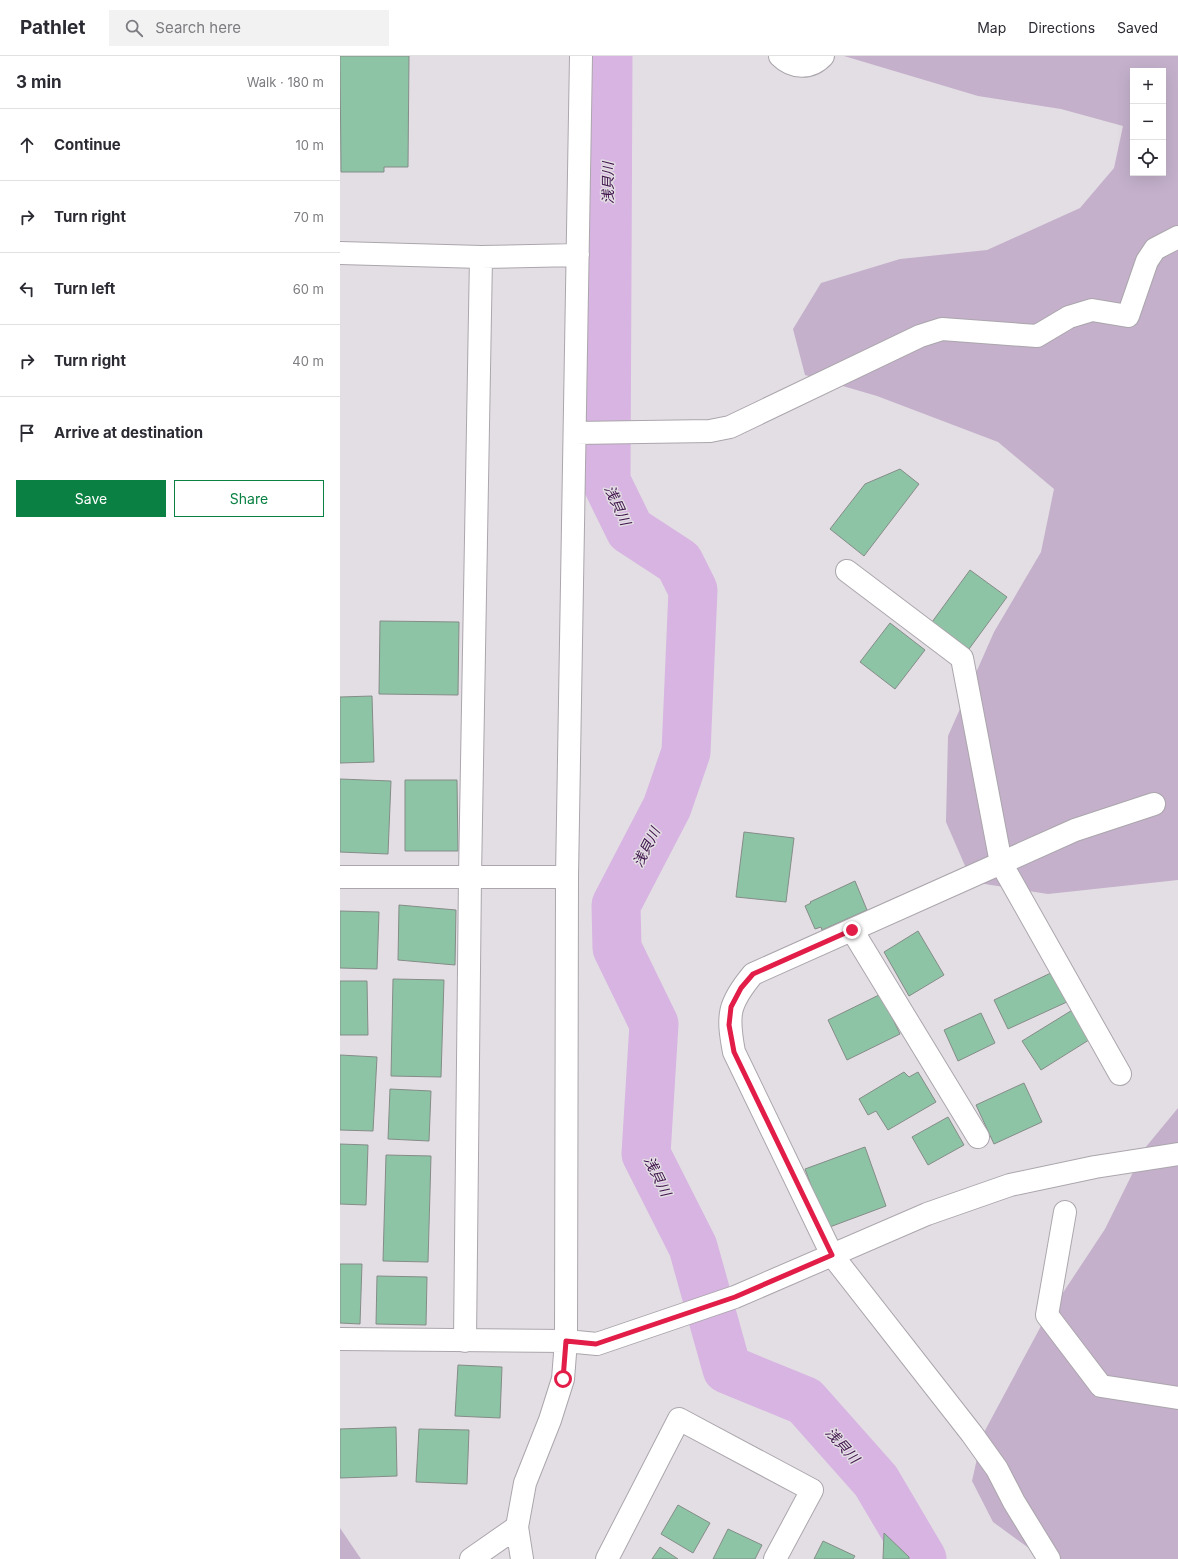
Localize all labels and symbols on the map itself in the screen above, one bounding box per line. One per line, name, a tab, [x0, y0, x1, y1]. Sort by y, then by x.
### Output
water label: 浅貝川	[599, 160, 616, 204]
water label: 浅貝川	[601, 482, 635, 529]
water label: 浅貝川	[629, 823, 664, 870]
route end	[843, 921, 861, 939]
water label: 浅貝川	[641, 1153, 676, 1200]
route start	[554, 1370, 572, 1388]
water label: 浅貝川	[823, 1424, 865, 1468]

